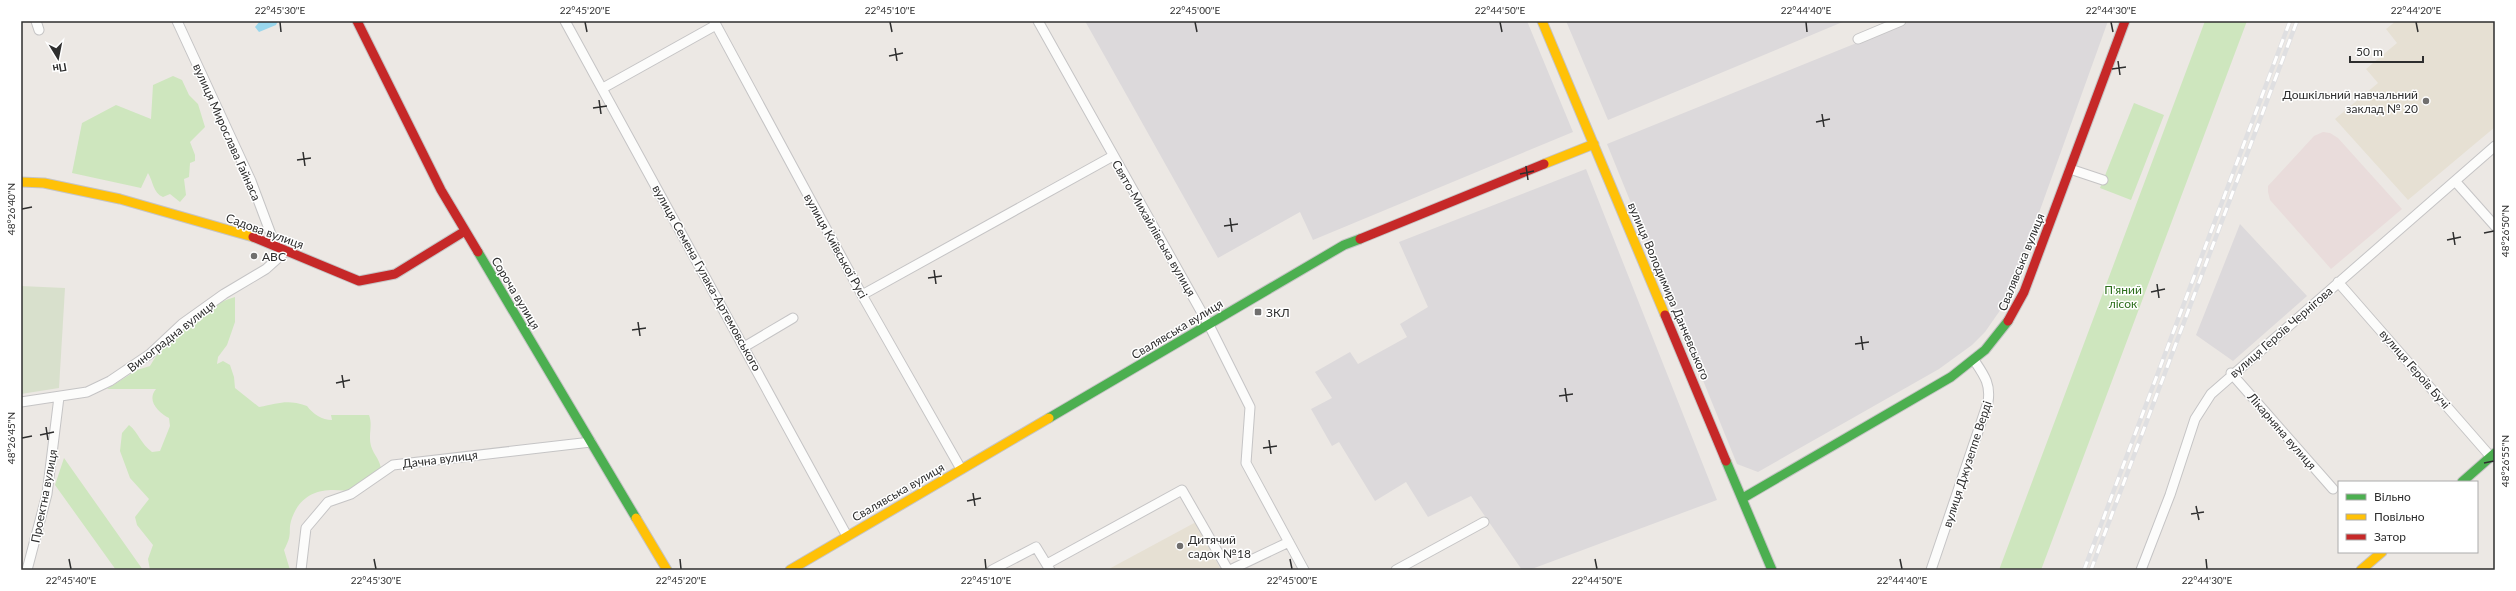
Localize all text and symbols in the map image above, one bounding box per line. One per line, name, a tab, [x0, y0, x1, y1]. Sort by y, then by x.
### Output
text: 22°45'30"E	[255, 4, 305, 16]
text: 22°45'20"E	[560, 4, 610, 16]
text: 22°45'10"E	[865, 4, 915, 16]
text: 22°45'00"E	[1170, 4, 1220, 16]
text: 22°44'50"E	[1475, 4, 1525, 16]
text: 22°44'40"E	[1781, 4, 1831, 16]
text: 22°44'30"E	[2086, 4, 2136, 16]
text: 22°44'20"E	[2391, 4, 2441, 16]
north arrow	[38, 38, 78, 78]
scale bar	[2350, 38, 2423, 64]
text: 50 m	[2356, 44, 2383, 59]
text: Пн	[52, 61, 68, 76]
street label: вулиця Мирослава Гайнаса	[190, 61, 264, 203]
place label: Дошкільний навчальний заклад № 20	[2283, 87, 2418, 116]
marker: Дошкільний навчальний заклад № 20	[2421, 96, 2431, 106]
street label: Свято-Михайлівська вулиця	[1109, 157, 1199, 299]
street label: вулиця Семена Гулака-Артемовського	[649, 182, 765, 374]
text: 48°26'40"N	[5, 183, 17, 235]
street label: вулиця Київської Русі	[801, 191, 871, 301]
street label: вулиця Володимира Данчевського	[1625, 200, 1713, 382]
text: 48°26'50"N	[2499, 205, 2511, 257]
street label: Садова вулиця	[224, 210, 306, 252]
street label: Свалявська вулиця	[1995, 211, 2047, 313]
place label: ABC	[262, 249, 286, 264]
marker: ABC	[249, 251, 259, 261]
street label: Сороча вулиця	[488, 254, 544, 332]
park label: П'яний лісок	[2104, 282, 2142, 311]
street label: вулиця Героїв Чернігова	[2226, 283, 2336, 381]
street label: Свалявська вулиця	[1129, 296, 1226, 362]
street label: Виноградна вулиця	[124, 297, 218, 375]
place label: ЗКЛ	[1266, 305, 1290, 320]
marker: ЗКЛ	[1253, 307, 1263, 317]
street label: вулиця Героїв Бучі	[2376, 326, 2454, 412]
street label: Лікарняна вулиця	[2244, 389, 2320, 473]
street label: вулиця Джузеппе Верді	[1939, 399, 1995, 529]
text: 48°26'45"N	[5, 412, 17, 464]
text: 48°26'55"N	[2499, 435, 2511, 487]
street label: Дачна вулиця	[401, 447, 479, 471]
street label: Проектна вулиця	[28, 448, 60, 544]
street label: Свалявська вулиця	[849, 459, 947, 525]
legend	[2338, 481, 2478, 553]
text: Вільно	[2374, 489, 2411, 504]
text: Повільно	[2374, 509, 2425, 524]
text: Затор	[2374, 529, 2406, 544]
place label: Дитячий садок №18	[1188, 532, 1251, 561]
marker: Дитячий садок №18	[1175, 541, 1185, 551]
text: 22°45'40"E	[46, 574, 96, 586]
text: 22°45'30"E	[351, 574, 401, 586]
text: 22°45'20"E	[656, 574, 706, 586]
text: 22°45'10"E	[961, 574, 1011, 586]
text: 22°45'00"E	[1267, 574, 1317, 586]
text: 22°44'50"E	[1572, 574, 1622, 586]
text: 22°44'40"E	[1877, 574, 1927, 586]
text: 22°44'30"E	[2182, 574, 2232, 586]

